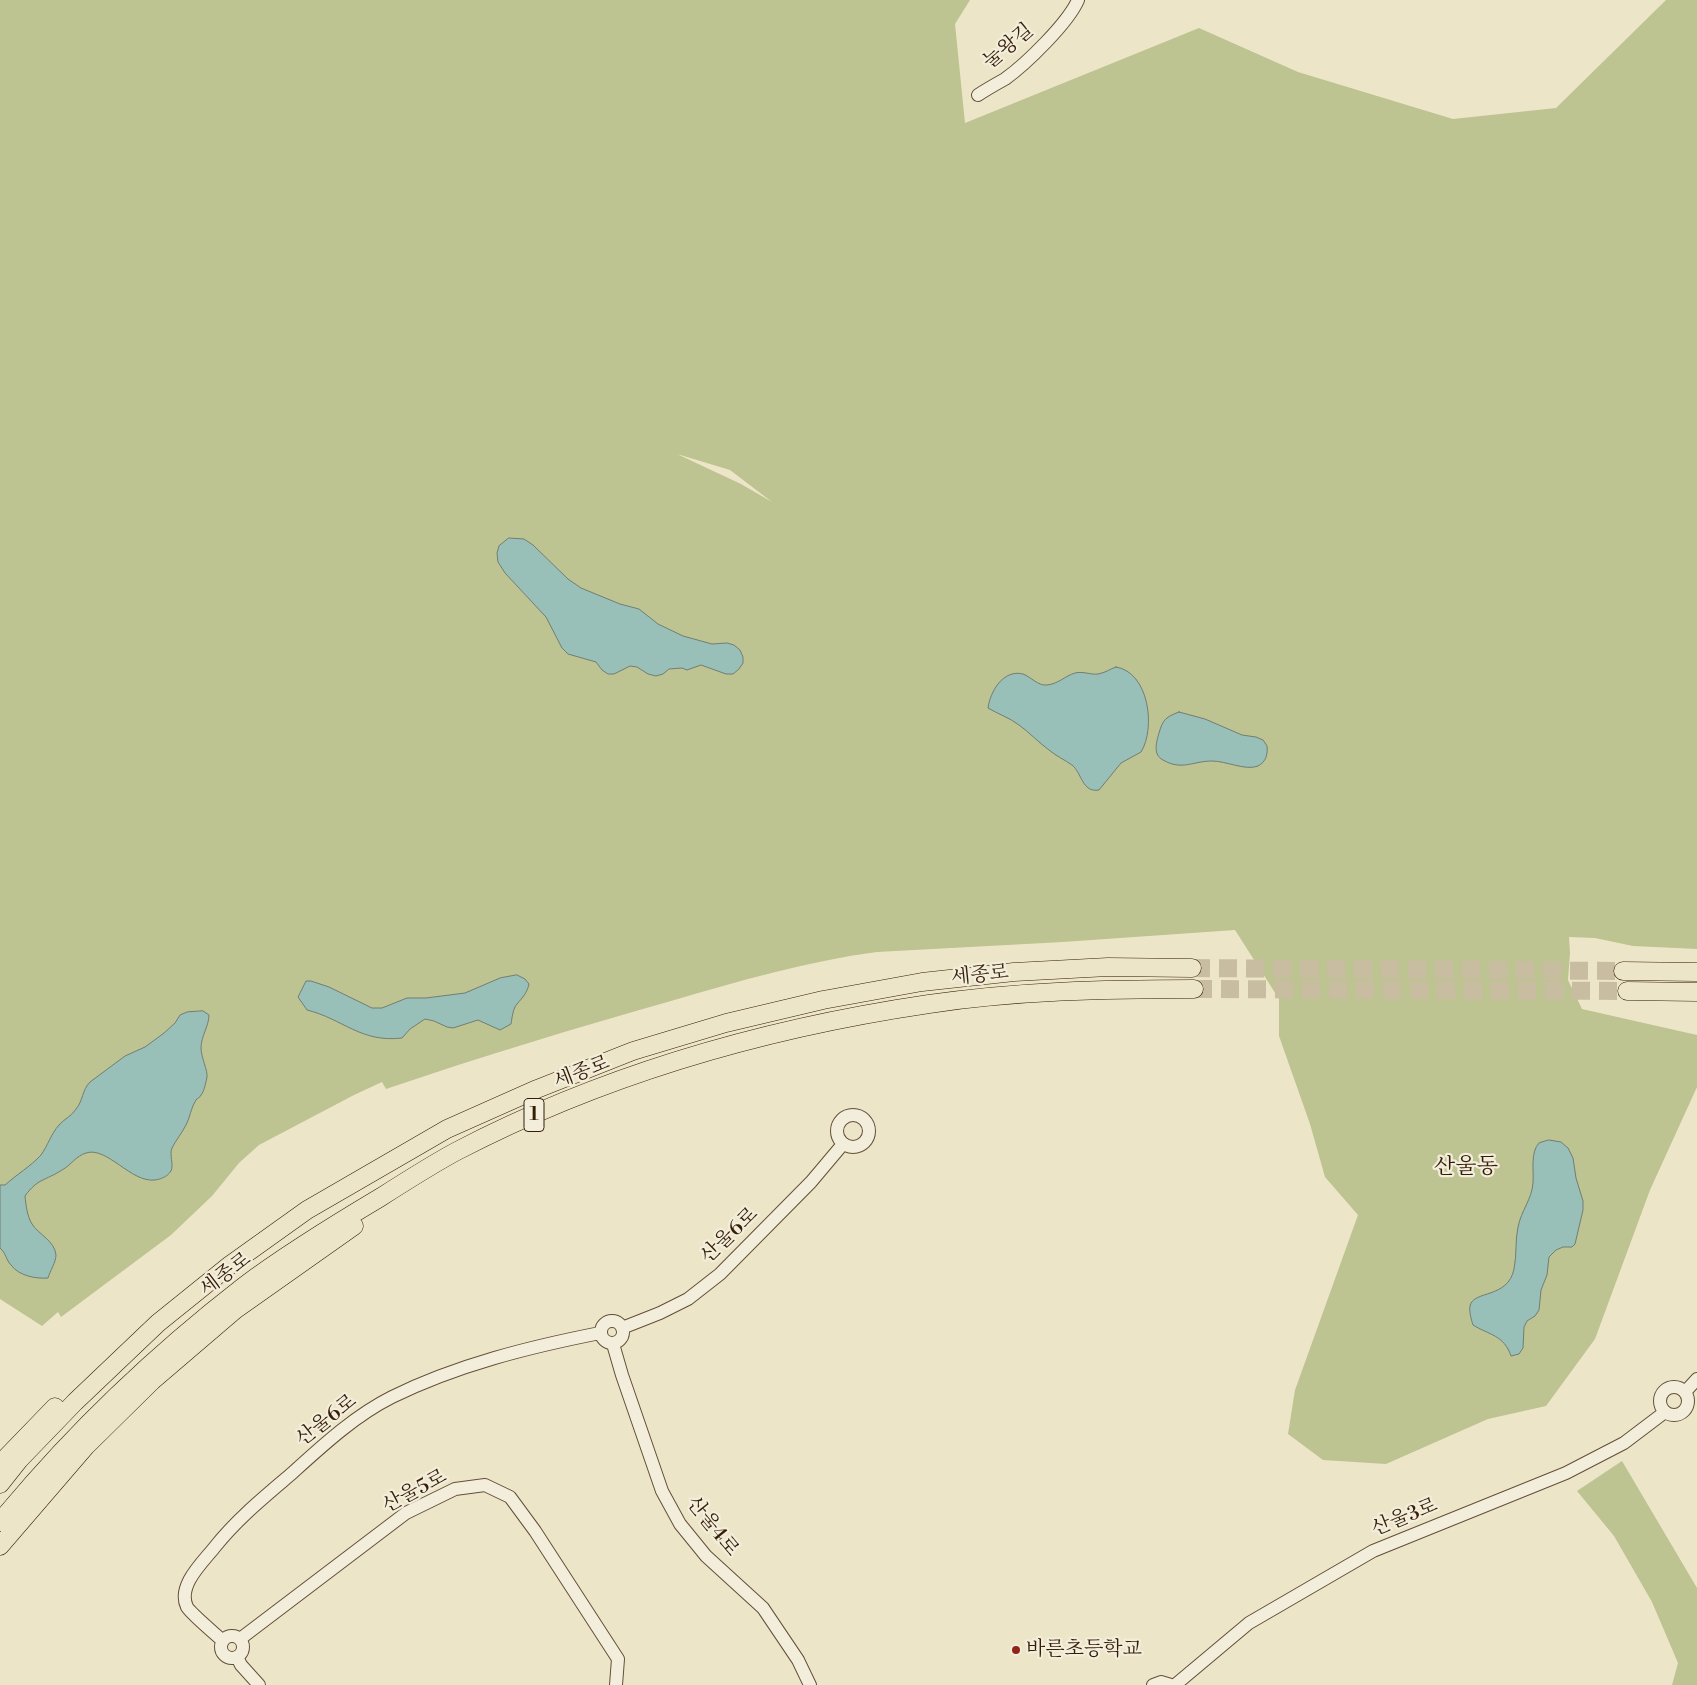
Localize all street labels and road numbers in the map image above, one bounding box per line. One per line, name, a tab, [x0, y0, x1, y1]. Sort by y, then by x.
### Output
street label: 눌왕길	[979, 19, 1039, 75]
street label: 세종로	[950, 961, 1010, 991]
street label: 세종로	[551, 1051, 613, 1095]
road number: 1	[524, 1098, 544, 1132]
street label: 산울6로	[696, 1203, 764, 1269]
street label: 세종로	[196, 1248, 256, 1302]
street label: 산울6로	[292, 1390, 362, 1452]
street label: 산울5로	[379, 1465, 451, 1519]
street label: 산울4로	[681, 1492, 743, 1562]
street label: 산울3로	[1369, 1494, 1441, 1542]

